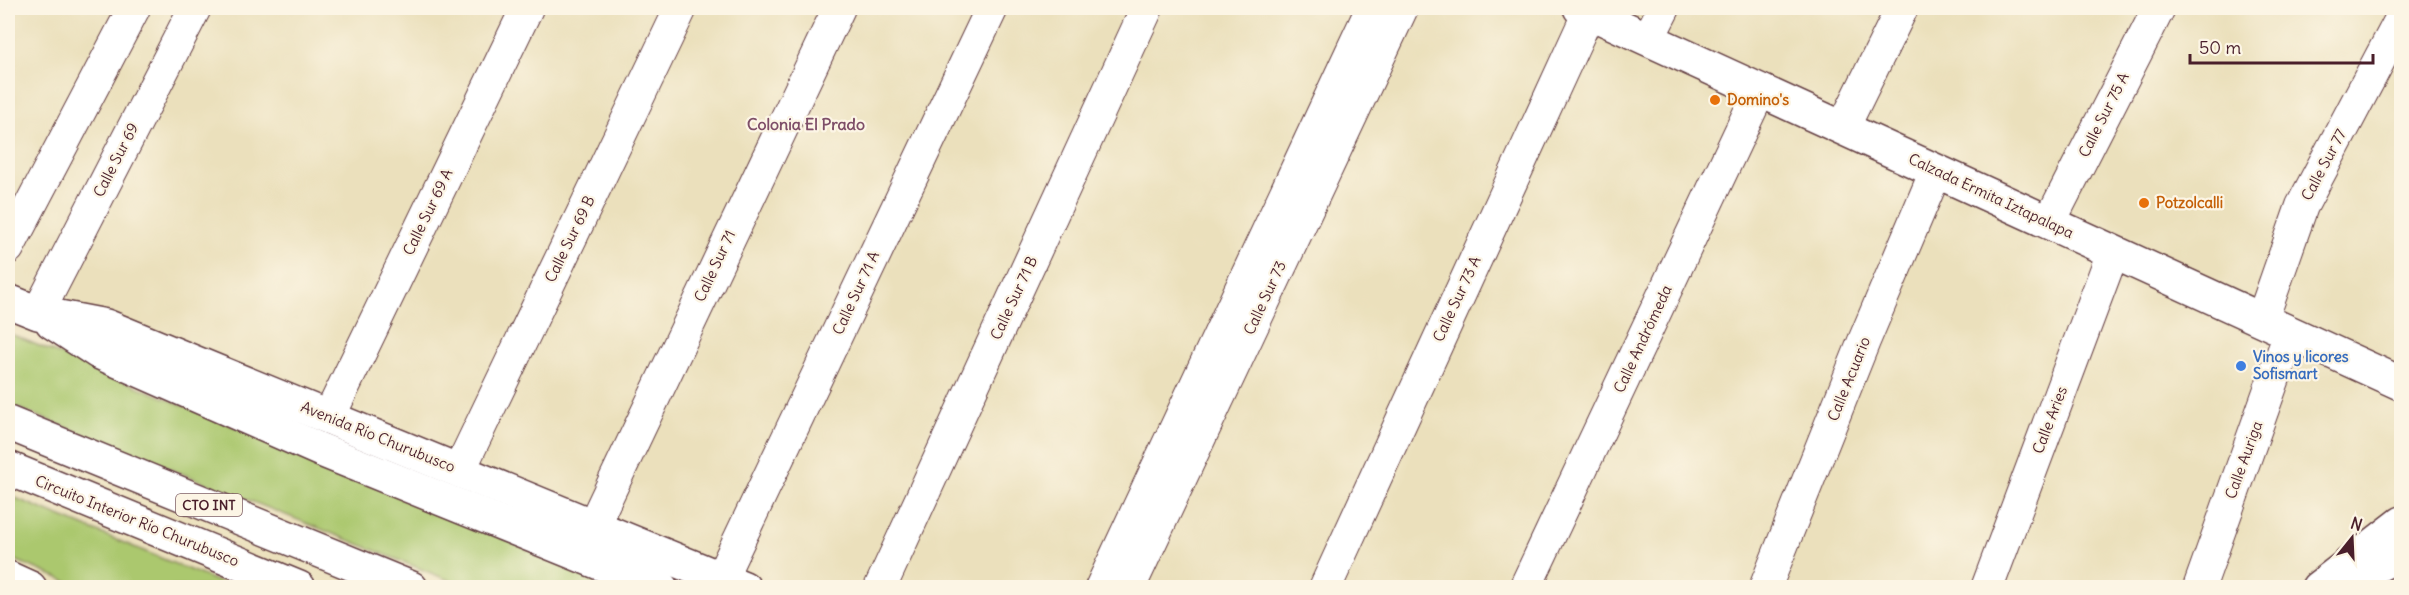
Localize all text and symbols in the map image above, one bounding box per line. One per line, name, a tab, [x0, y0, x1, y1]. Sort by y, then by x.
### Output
scale bar	[2190, 27, 2373, 65]
text: 50 m	[2199, 36, 2241, 59]
street label: Calle Sur 75 A	[2074, 69, 2133, 160]
place label: Domino's	[1727, 90, 1789, 109]
marker: Domino's	[1708, 93, 1722, 107]
district label: Colonia El Prado	[747, 114, 865, 134]
street label: Calle Sur 69	[89, 119, 142, 200]
street label: Calle Sur 77	[2297, 126, 2350, 204]
street label: Calzada Ermita Iztapalapa	[1906, 149, 2077, 242]
street label: Calle Sur 69 A	[398, 165, 457, 258]
street label: Calle Sur 69 B	[540, 192, 599, 285]
place label: Potzolcalli	[2156, 193, 2223, 212]
marker: Potzolcalli	[2137, 196, 2151, 210]
street label: Calle Sur 71	[690, 227, 739, 305]
street label: Calle Sur 71 A	[828, 248, 883, 338]
street label: Calle Sur 71 B	[986, 253, 1041, 343]
street label: Calle Sur 73 A	[1428, 253, 1485, 345]
street label: Calle Sur 73	[1239, 258, 1290, 338]
street label: Calle Andrómeda	[1609, 281, 1676, 396]
street label: Calle Acuario	[1823, 334, 1874, 424]
place label: Vinos y licores Sofismart	[2253, 347, 2349, 383]
marker: Vinos y licores Sofismart	[2234, 359, 2248, 373]
street label: Calle Aries	[2028, 383, 2071, 456]
street label: Avenida Río Churubusco	[298, 397, 458, 476]
street label: Calle Auriga	[2221, 418, 2267, 501]
street label: Circuito Interior Río Churubusco	[32, 471, 242, 570]
road number: CTO INT	[176, 494, 242, 516]
north arrow	[2322, 508, 2382, 568]
text: N	[2348, 513, 2365, 535]

